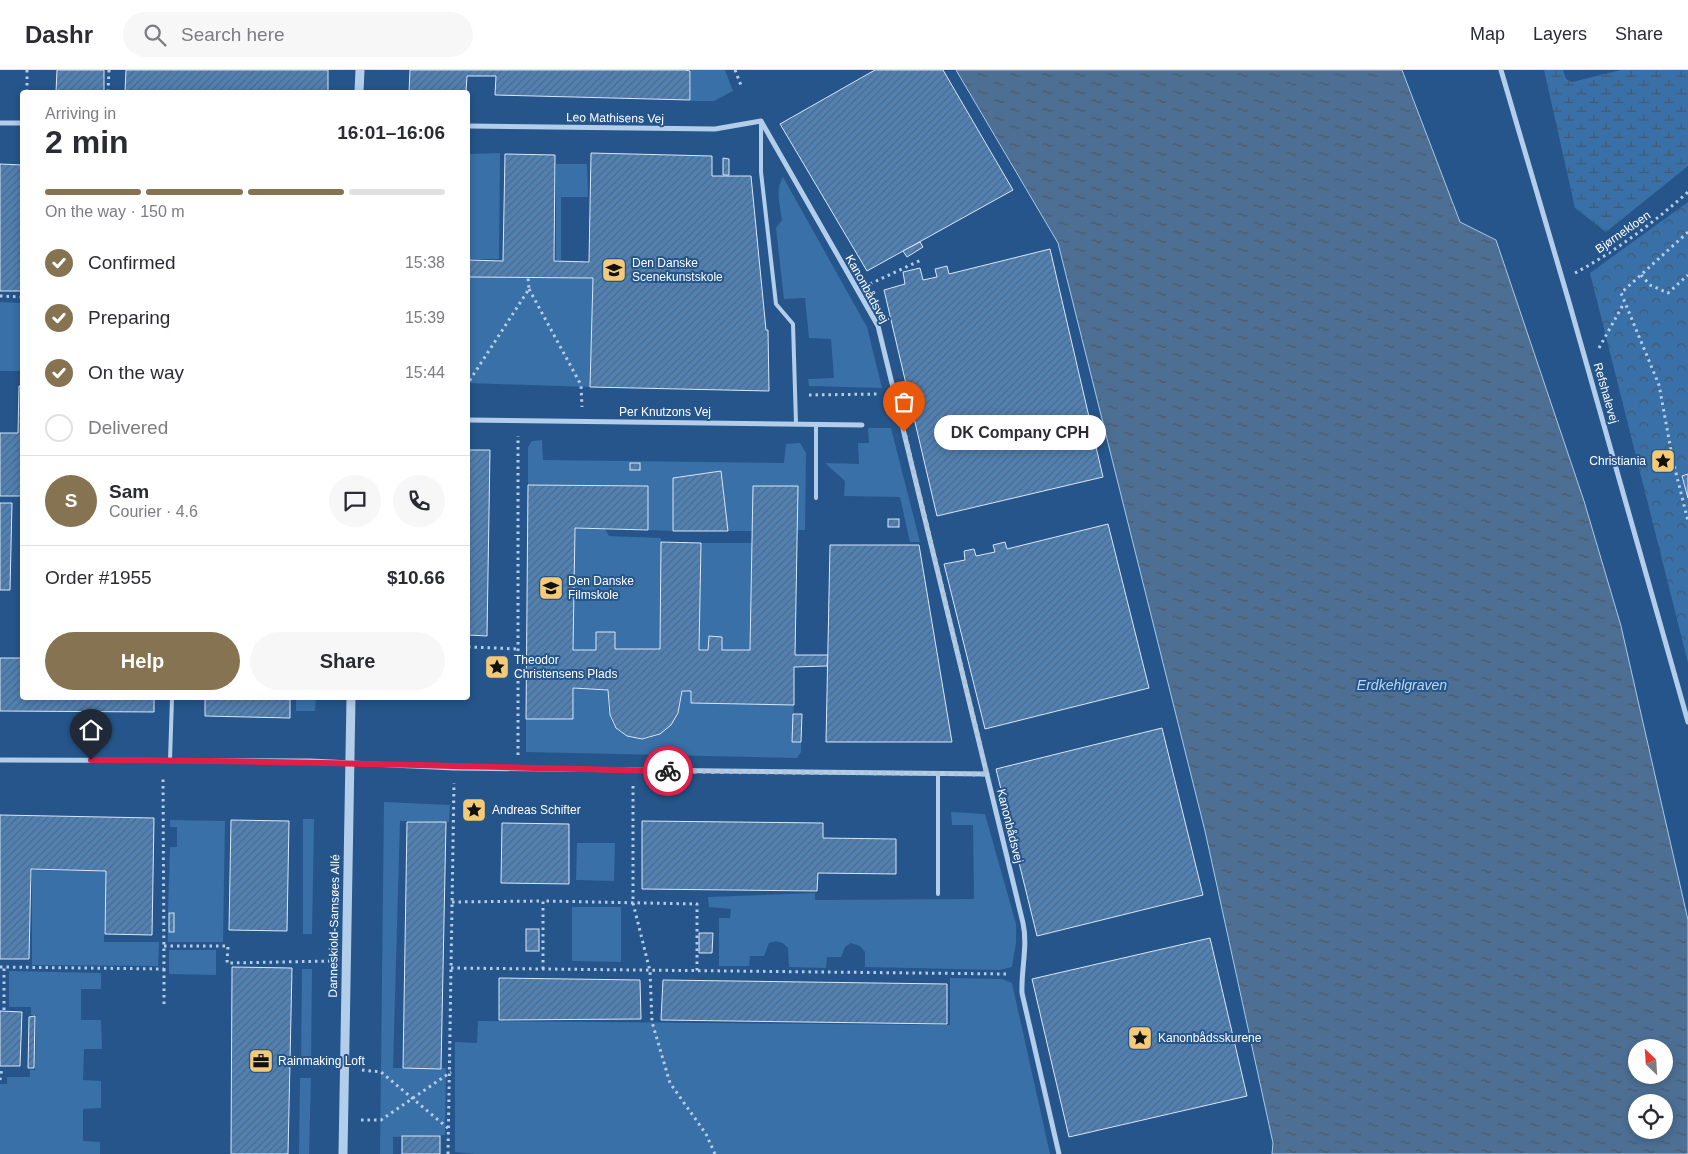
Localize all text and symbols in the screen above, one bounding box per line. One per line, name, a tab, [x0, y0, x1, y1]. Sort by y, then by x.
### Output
search box	[123, 12, 473, 57]
text: Dashr	[25, 21, 93, 48]
icon: search	[141, 21, 169, 49]
text: Search here	[181, 24, 285, 45]
text: Map	[1470, 24, 1505, 44]
text: Layers	[1533, 24, 1587, 44]
text: Share	[1615, 24, 1663, 44]
text: Arriving in	[45, 105, 116, 122]
street label: Leo Mathisens Vej	[566, 110, 664, 126]
text: 16:01–16:06	[337, 122, 445, 143]
text: 2 min	[45, 124, 129, 160]
text: On the way · 150 m	[45, 203, 185, 220]
street label: Bjørnekloen	[1593, 208, 1653, 256]
icon: check	[45, 249, 73, 277]
text: Confirmed	[88, 252, 176, 273]
street label: Kanonbådsvej	[842, 252, 892, 326]
text: 15:38	[405, 254, 445, 271]
place label: Den Danske Scenekunstskole	[632, 256, 723, 284]
school or university icon: Den Danske Scenekunstskole	[601, 257, 627, 283]
icon: check	[45, 304, 73, 332]
text: Preparing	[88, 307, 170, 328]
text: 15:39	[405, 309, 445, 326]
icon: check	[45, 359, 73, 387]
street label: Refshalevej	[1591, 361, 1621, 425]
text: On the way	[88, 362, 184, 383]
text: 15:44	[405, 364, 445, 381]
pin	[883, 381, 925, 432]
icon: bag	[890, 388, 918, 416]
street label: Per Knutzons Vej	[619, 405, 711, 419]
callout: DK Company CPH	[934, 414, 1106, 450]
text: Delivered	[88, 417, 168, 438]
text: DK Company CPH	[951, 424, 1089, 441]
place icon: Christiania	[1650, 448, 1676, 474]
place label: Christiania	[1589, 454, 1646, 468]
button: chat	[329, 475, 381, 527]
button: phone	[393, 475, 445, 527]
text: Sam	[109, 481, 149, 502]
text: S	[65, 490, 77, 511]
text: Courier · 4.6	[109, 503, 198, 520]
text: Order #1955	[45, 567, 152, 588]
text: $10.66	[387, 567, 445, 588]
place label: Den Danske Filmskole	[568, 574, 634, 602]
school or university icon: Den Danske Filmskole	[538, 575, 564, 601]
button: Help	[45, 632, 240, 690]
button: Share	[250, 632, 445, 690]
place label: Theodor Christensens Plads	[514, 653, 617, 681]
place icon: Theodor Christensens Plads	[484, 654, 510, 680]
water label: Erdkehlgraven	[1357, 677, 1447, 693]
pin	[70, 709, 112, 760]
icon: home	[77, 716, 105, 744]
courier	[643, 746, 693, 796]
icon: bike	[654, 757, 682, 785]
street label: Kanonbådsvej	[994, 787, 1026, 865]
place icon: Andreas Schifter	[461, 797, 487, 823]
place label: Andreas Schifter	[492, 803, 581, 817]
street label: Danneskiold-Samsøes Allé	[326, 854, 342, 998]
place icon: Kanonbådsskurene	[1127, 1025, 1153, 1051]
place label: Kanonbådsskurene	[1158, 1031, 1262, 1045]
north arrow	[1628, 1039, 1672, 1084]
map controls	[1628, 1039, 1673, 1139]
office icon: Rainmaking Loft	[248, 1048, 274, 1074]
place label: Rainmaking Loft	[278, 1054, 365, 1068]
button: locate	[1628, 1094, 1673, 1139]

